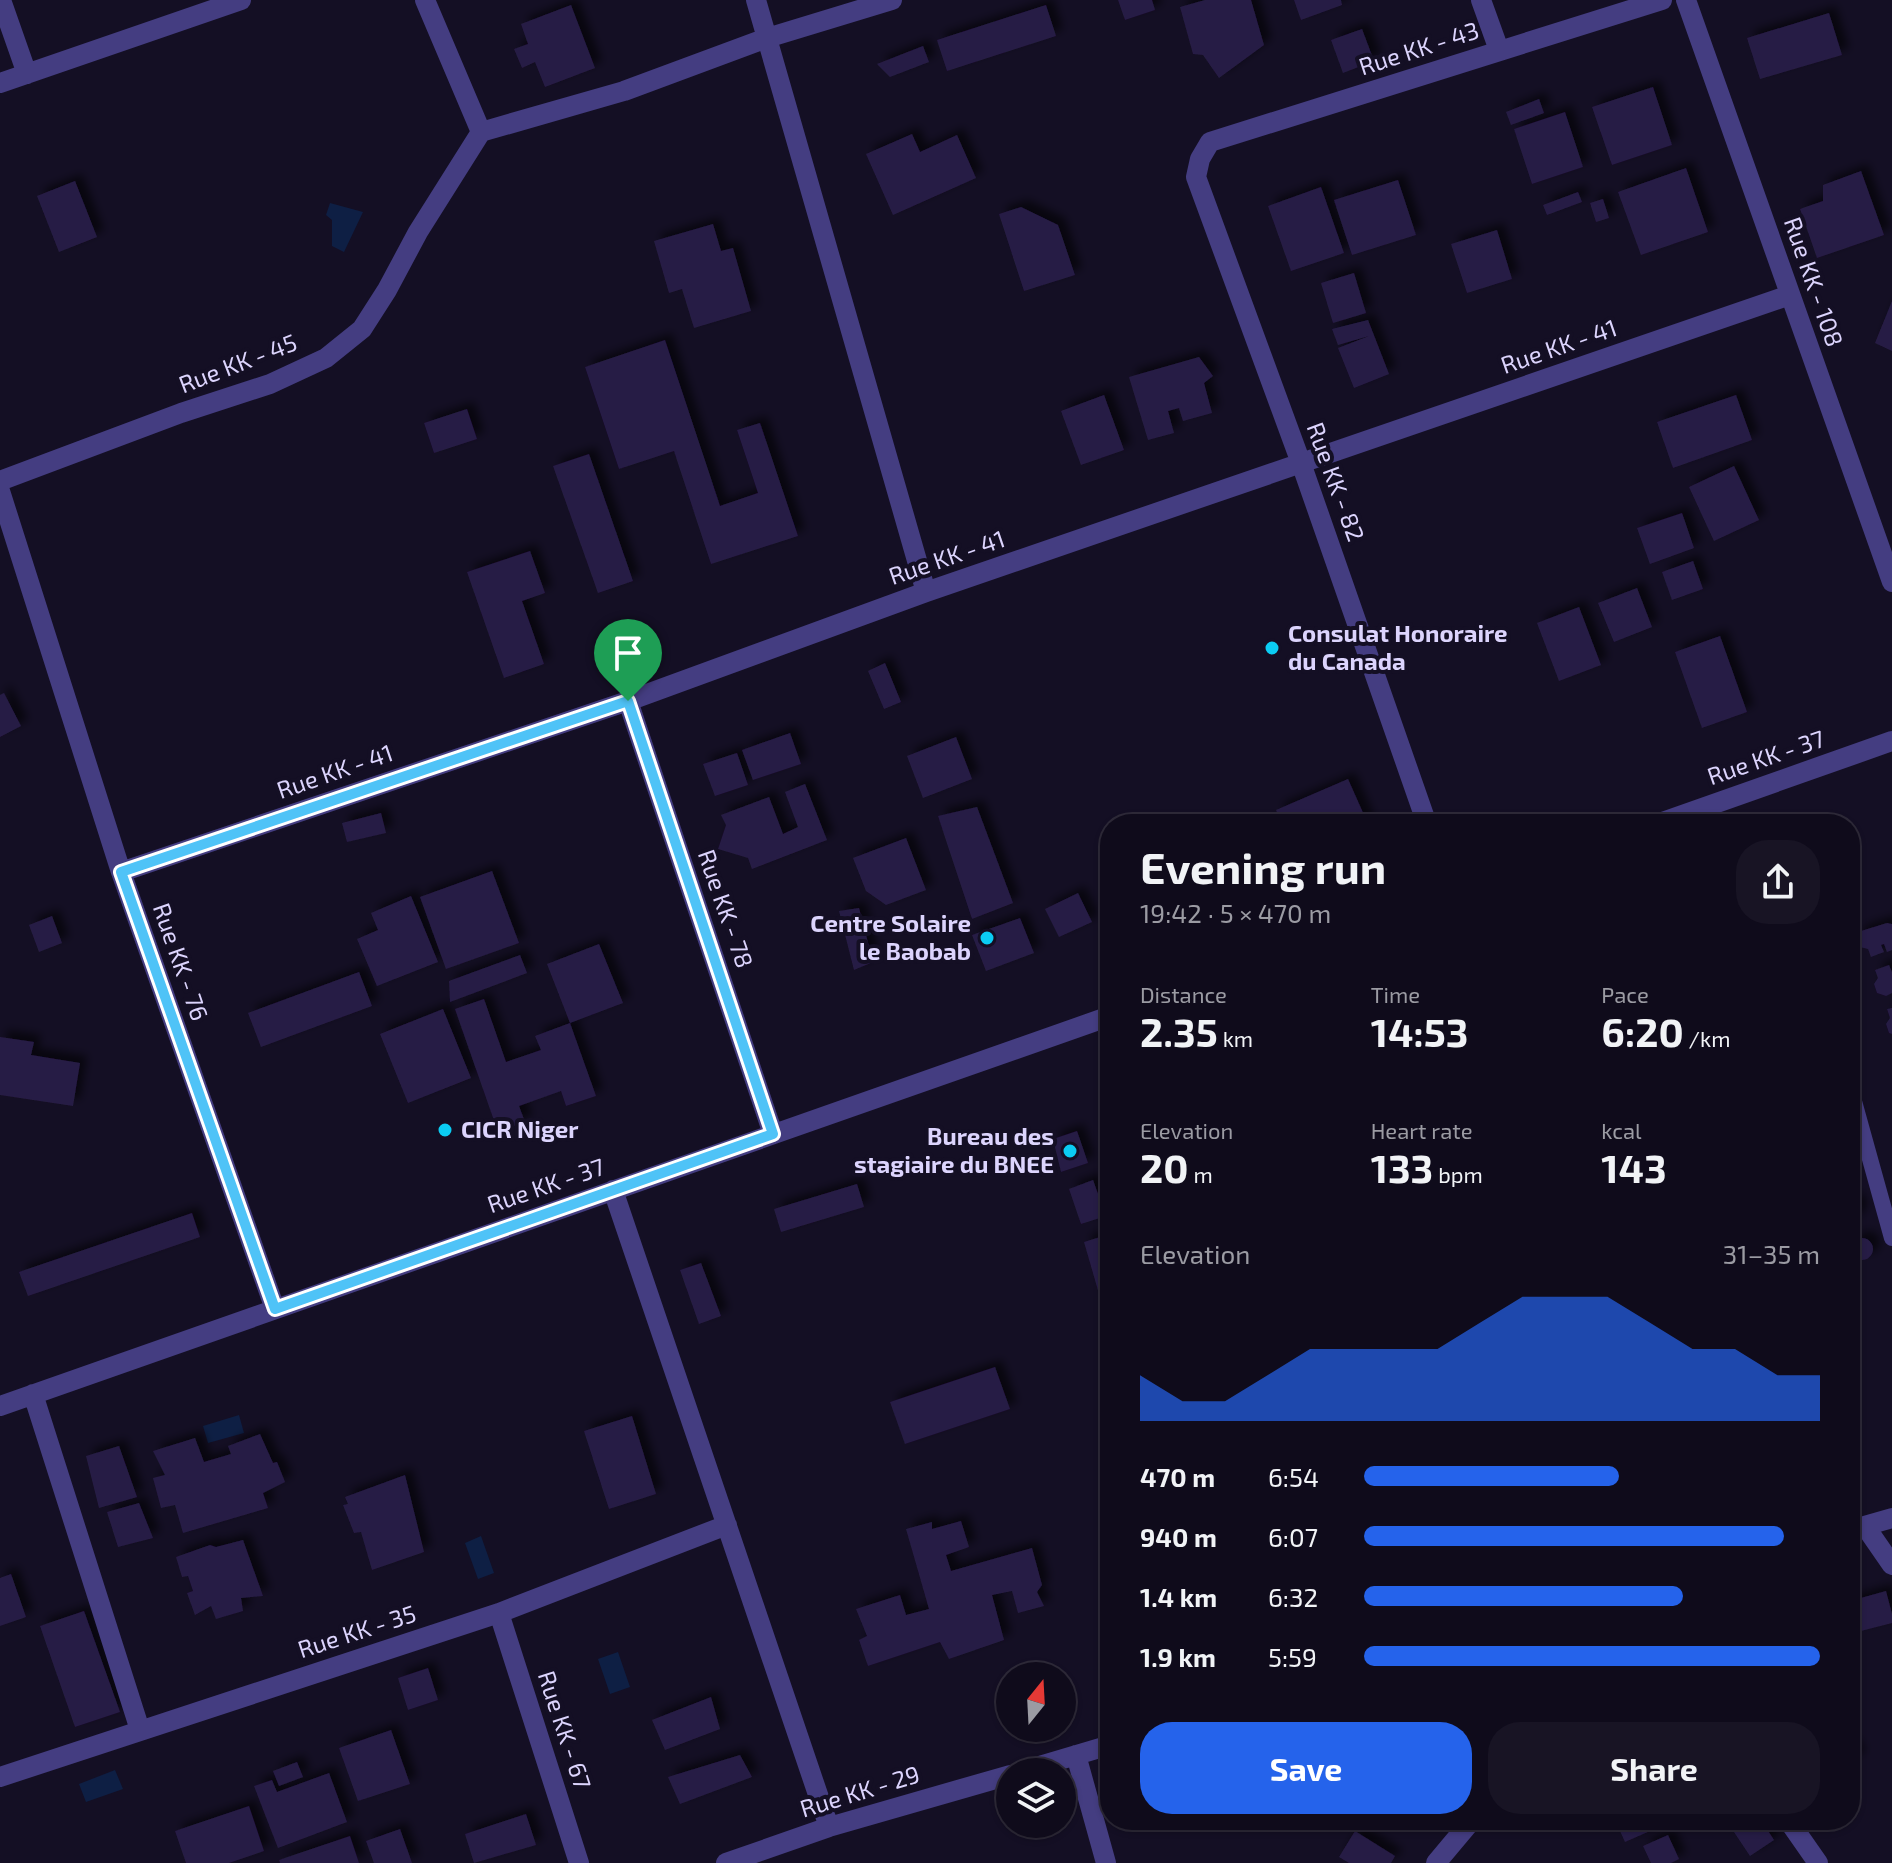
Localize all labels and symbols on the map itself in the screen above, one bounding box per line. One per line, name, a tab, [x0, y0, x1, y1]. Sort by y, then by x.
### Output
street label: Rue KK - 43	[1355, 15, 1482, 81]
street label: Rue KK - 108	[1779, 213, 1850, 350]
street label: Rue KK - 41	[1497, 312, 1620, 379]
street label: Rue KK - 45	[174, 327, 301, 398]
street label: Rue KK - 82	[1302, 418, 1371, 545]
street label: Rue KK - 41	[885, 523, 1008, 590]
place label: Consulat Honoraire du Canada	[1288, 618, 1508, 675]
pin	[594, 619, 662, 701]
marker: Consulat Honoraire du Canada	[1263, 639, 1281, 657]
street label: Rue KK - 37	[1703, 723, 1828, 790]
street label: Rue KK - 41	[273, 737, 396, 804]
street label: Rue KK - 78	[693, 846, 760, 971]
street label: Rue KK - 76	[148, 899, 215, 1024]
place label: Centre Solaire le Baobab	[810, 908, 971, 965]
marker: Centre Solaire le Baobab	[978, 929, 996, 947]
place label: CICR Niger	[461, 1114, 579, 1143]
marker: CICR Niger	[436, 1121, 454, 1139]
place label: Bureau des stagiaire du BNEE	[854, 1121, 1054, 1178]
marker: Bureau des stagiaire du BNEE	[1061, 1142, 1079, 1160]
street label: Rue KK - 37	[483, 1151, 608, 1218]
street label: Rue KK - 35	[294, 1598, 419, 1663]
north arrow	[996, 1662, 1076, 1742]
street label: Rue KK - 67	[533, 1667, 598, 1792]
street label: Rue KK - 29	[796, 1759, 923, 1822]

